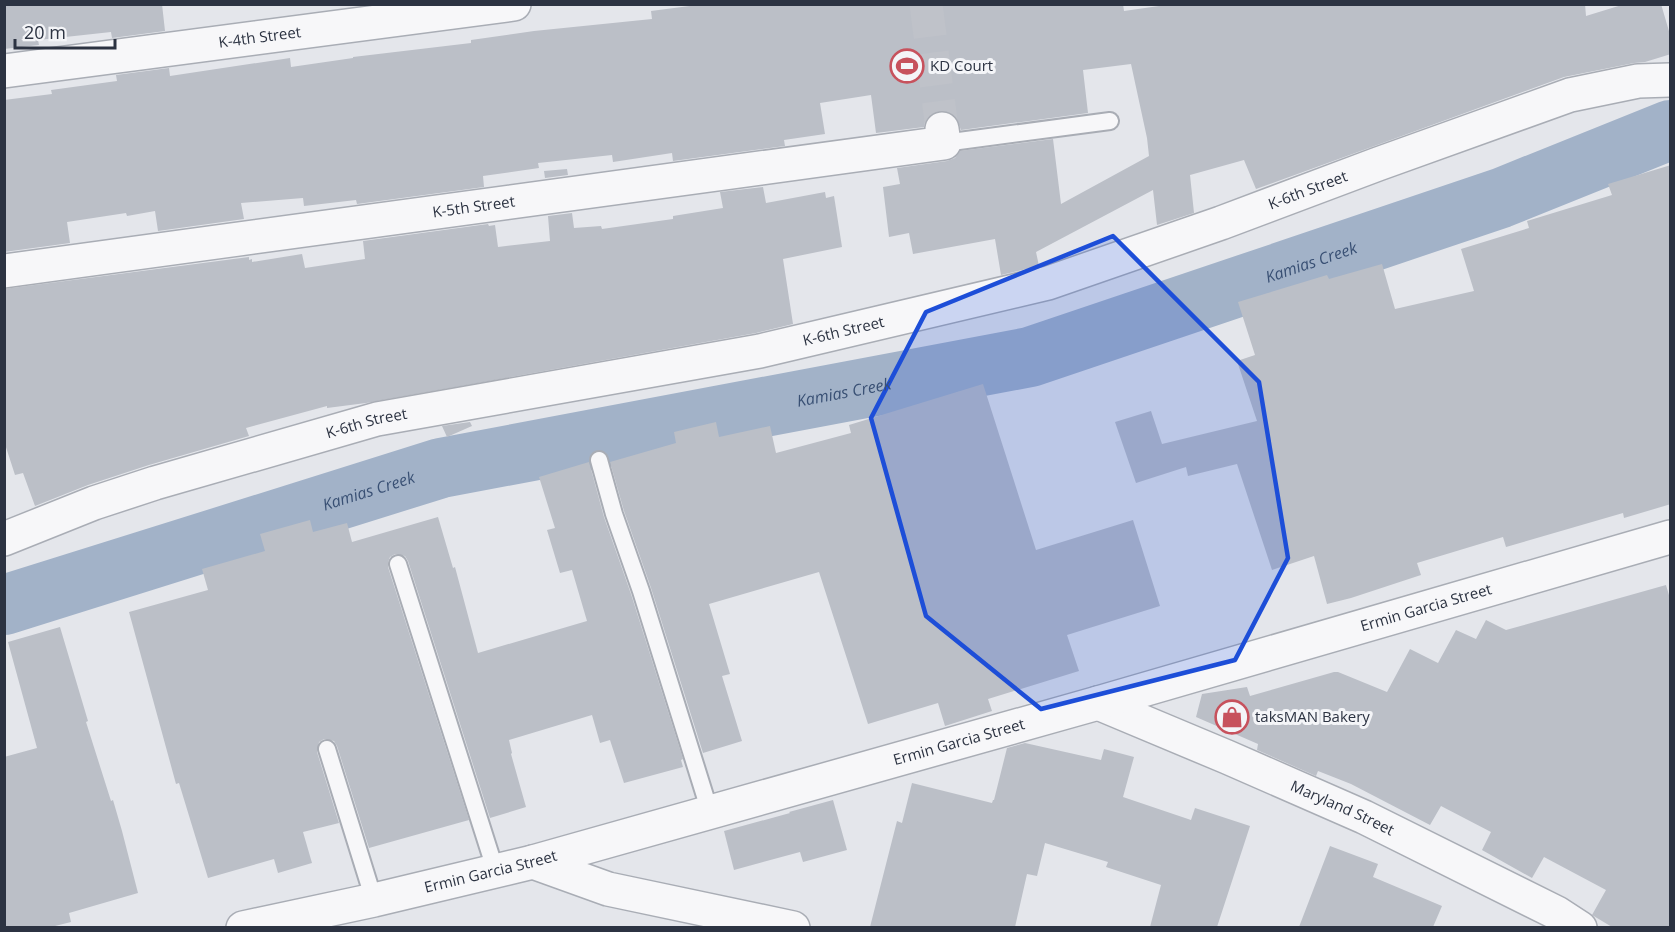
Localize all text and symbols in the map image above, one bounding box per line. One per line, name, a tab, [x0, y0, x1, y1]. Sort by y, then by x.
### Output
scale bar	[15, 12, 116, 50]
text: 20 m	[24, 20, 66, 44]
street label: K-4th Street	[217, 21, 302, 52]
sports icon: KD Court	[889, 48, 925, 84]
place label: KD Court	[930, 55, 993, 75]
street label: K-6th Street	[1265, 165, 1350, 213]
street label: K-5th Street	[431, 191, 516, 222]
water label: Kamias Creek	[1262, 236, 1361, 288]
street label: K-6th Street	[801, 311, 886, 350]
water label: Kamias Creek	[795, 372, 894, 412]
street label: K-6th Street	[323, 403, 408, 442]
water label: Kamias Creek	[320, 466, 419, 516]
street label: Ermin Garcia Street	[1358, 578, 1494, 635]
shop icon: taksMAN Bakery	[1214, 699, 1250, 735]
place label: taksMAN Bakery	[1255, 706, 1370, 726]
street label: Ermin Garcia Street	[891, 713, 1027, 769]
street label: Maryland Street	[1288, 775, 1398, 840]
street label: Ermin Garcia Street	[422, 845, 559, 897]

